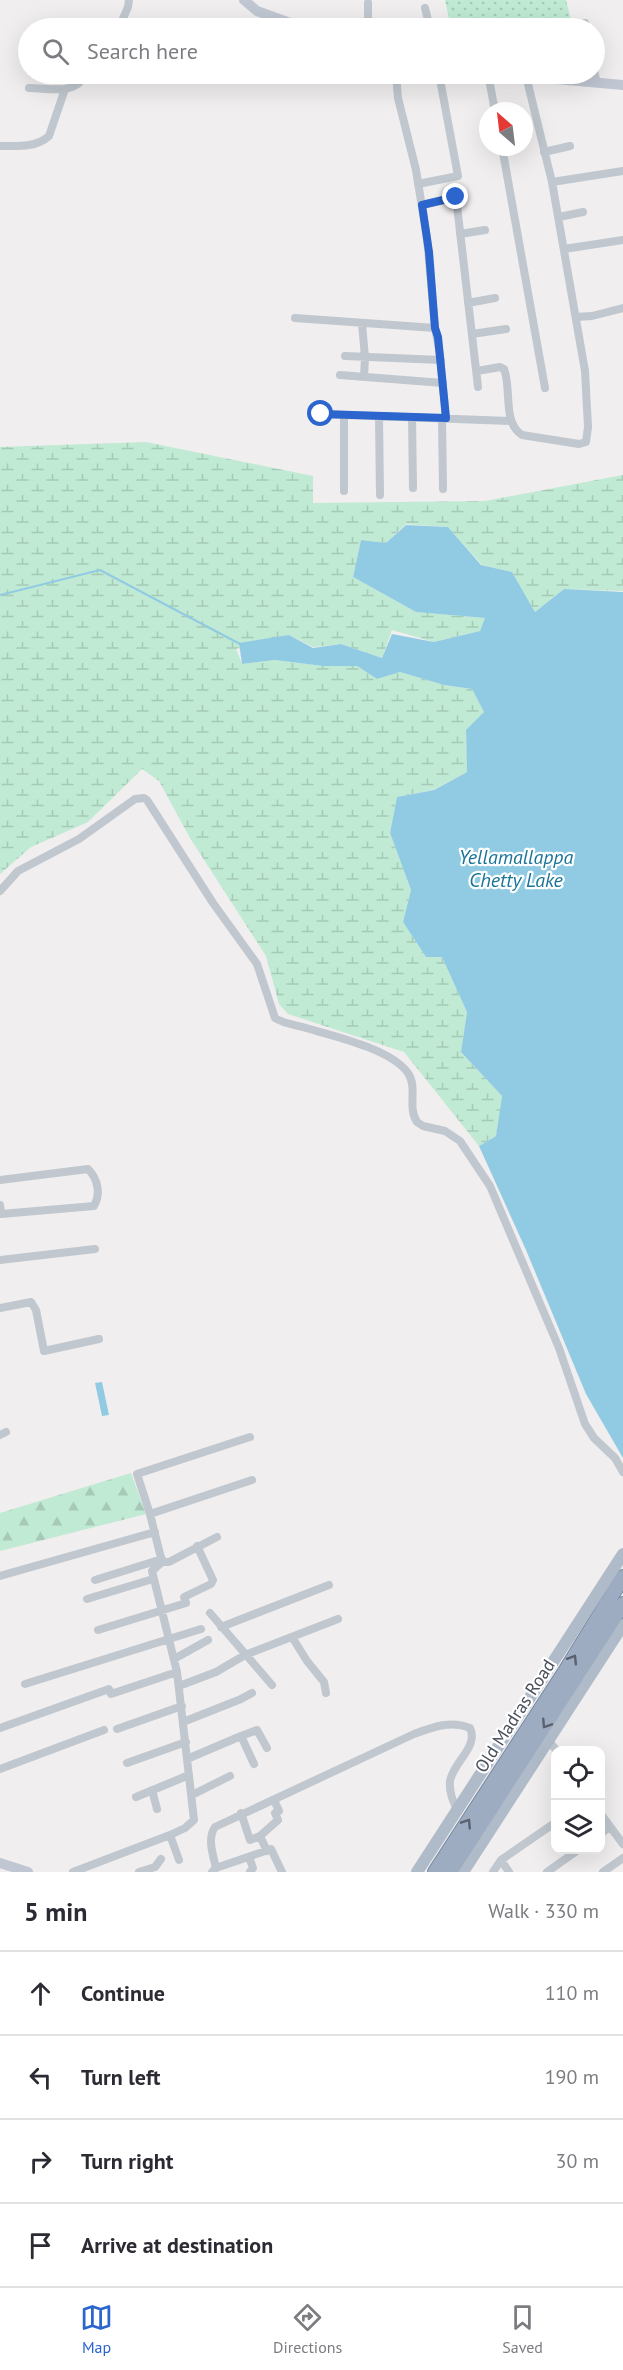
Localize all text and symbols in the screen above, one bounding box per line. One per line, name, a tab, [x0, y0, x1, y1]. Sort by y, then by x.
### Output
search box	[18, 18, 605, 84]
icon: search	[39, 35, 72, 68]
text: Search here	[87, 37, 198, 65]
north arrow	[479, 102, 533, 156]
route end	[442, 183, 468, 209]
route start	[307, 400, 333, 426]
water label: Yellamallappa Chetty Lake	[459, 844, 574, 893]
street label: Old Madras Road	[469, 1655, 560, 1777]
one-way arrow	[565, 1655, 577, 1665]
one-way arrow	[542, 1717, 553, 1728]
map controls	[551, 1746, 605, 1854]
button: locate	[551, 1746, 605, 1800]
button: layers	[551, 1800, 605, 1854]
one-way arrow	[459, 1819, 471, 1829]
text: 5 min	[24, 1895, 87, 1928]
text: Walk · 330 m	[488, 1898, 599, 1924]
icon: ahead	[24, 1977, 57, 2010]
text: Continue	[81, 1979, 165, 2007]
text: 110 m	[545, 1980, 599, 2006]
icon: left	[24, 2061, 57, 2094]
text: Turn left	[81, 2063, 161, 2091]
text: 190 m	[545, 2064, 599, 2090]
icon: right	[24, 2145, 57, 2178]
text: Turn right	[81, 2147, 173, 2175]
text: 30 m	[556, 2148, 599, 2174]
icon: arrive	[24, 2229, 57, 2262]
text: Arrive at destination	[81, 2231, 273, 2259]
tab: Map	[80, 2301, 113, 2357]
tab: Directions	[273, 2301, 342, 2357]
tab: Saved	[502, 2301, 543, 2357]

